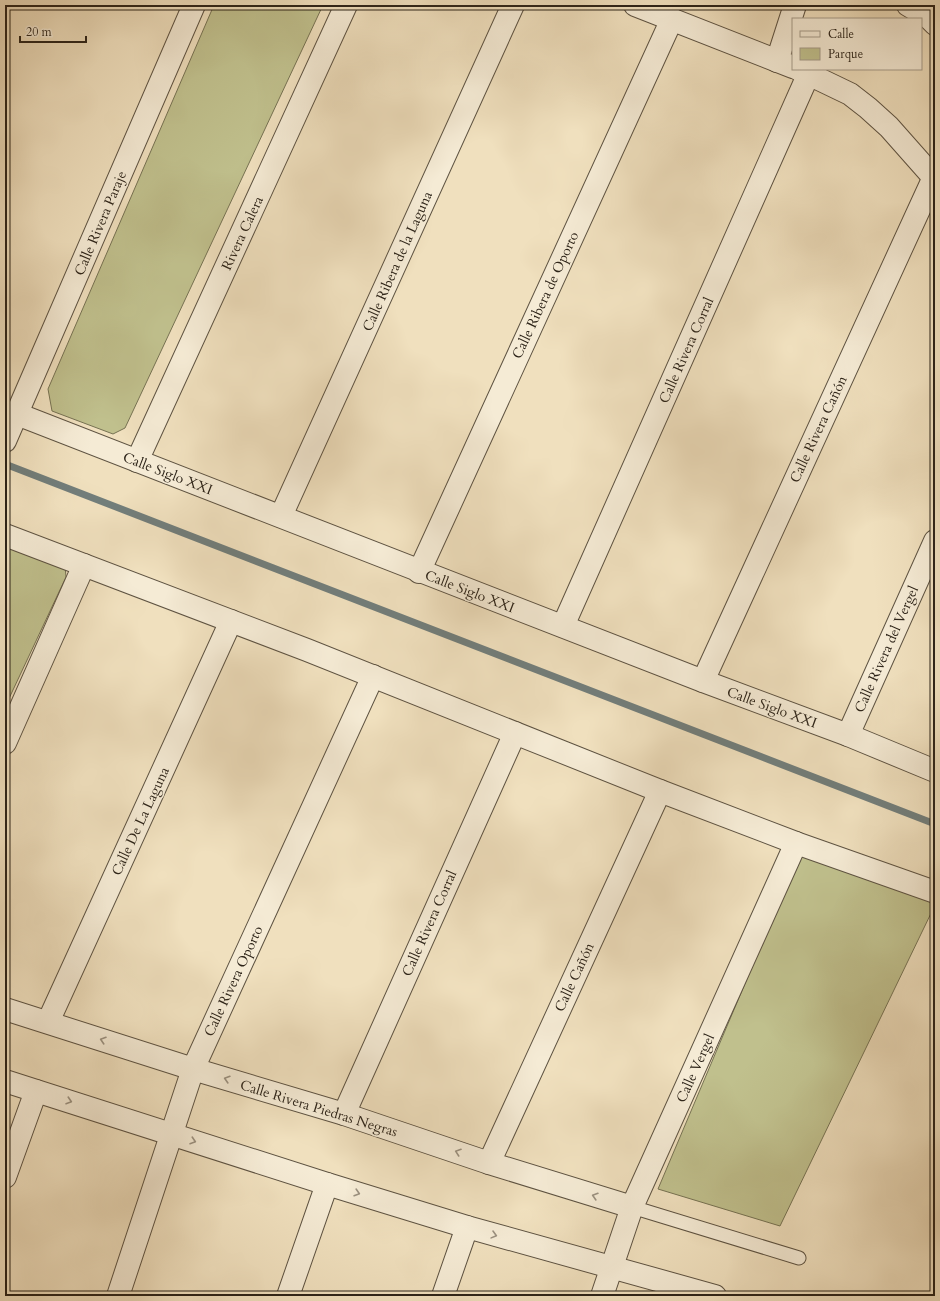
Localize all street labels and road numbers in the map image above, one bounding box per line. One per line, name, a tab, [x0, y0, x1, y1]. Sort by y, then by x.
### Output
street label: Calle Rivera Paraje	[70, 168, 131, 278]
street label: Calle Ribera de la Laguna	[358, 188, 437, 334]
street label: Rivera Calera	[217, 193, 268, 273]
street label: Calle Ribera de Oporto	[508, 228, 583, 362]
street label: Calle Rivera Corral	[655, 294, 719, 406]
street label: Calle Rivera Cañón	[785, 372, 852, 486]
street label: Calle Siglo XXI	[120, 448, 216, 499]
street label: Calle Siglo XXI	[422, 566, 518, 617]
street label: Calle Rivera del Vergel	[850, 583, 923, 715]
street label: Calle Siglo XXI	[724, 682, 820, 733]
street label: Calle De La Laguna	[107, 764, 174, 879]
street label: Calle Rivera Corral	[398, 867, 462, 979]
street label: Calle Rivera Oporto	[199, 922, 268, 1040]
street label: Calle Cañón	[550, 940, 599, 1015]
street label: Calle Vergel	[672, 1030, 719, 1106]
street label: Calle Rivera Piedras Negras	[238, 1075, 400, 1142]

